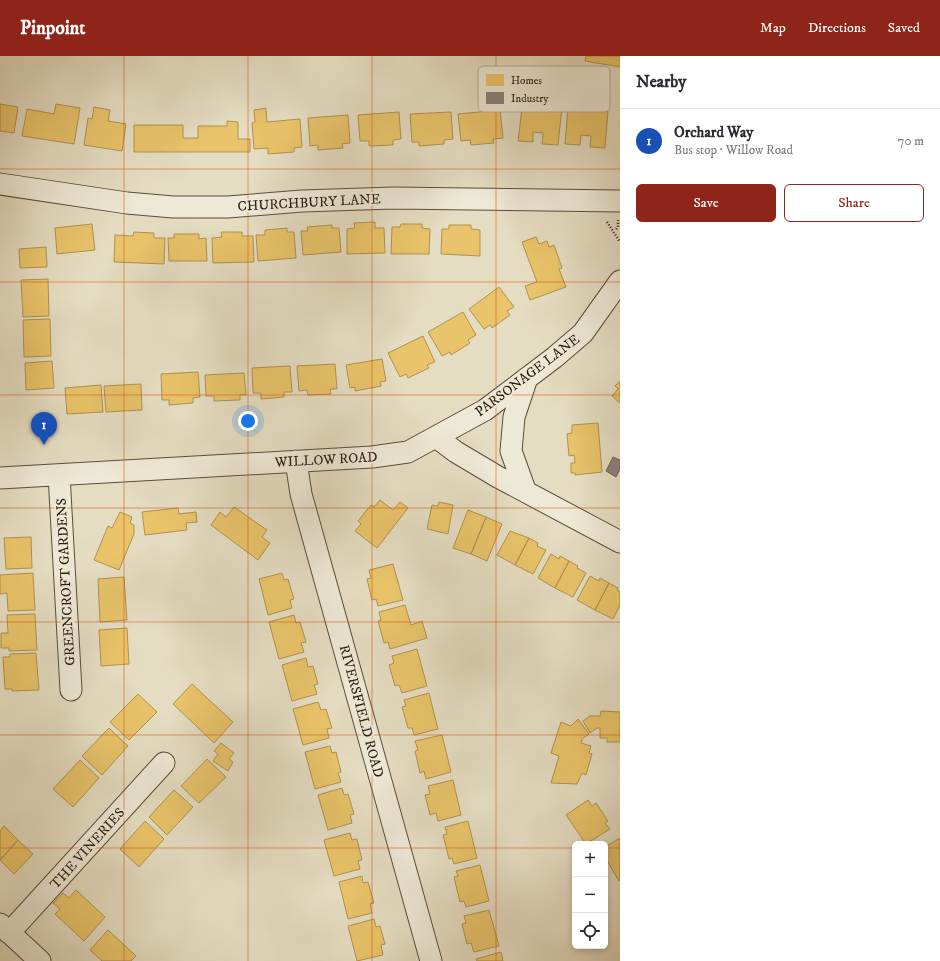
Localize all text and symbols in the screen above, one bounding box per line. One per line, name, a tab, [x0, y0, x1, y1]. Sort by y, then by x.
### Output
text: Pinpoint	[20, 17, 85, 40]
text: Map	[760, 19, 786, 37]
text: Directions	[808, 19, 866, 37]
text: Saved	[888, 19, 920, 37]
legend	[478, 66, 610, 112]
text: Nearby	[636, 71, 686, 93]
text: Homes	[511, 74, 542, 88]
text: Industry	[511, 92, 549, 106]
text: Orchard Way	[674, 123, 753, 142]
text: 1	[647, 133, 651, 149]
text: 70 m	[898, 133, 924, 149]
text: Bus stop · Willow Road	[674, 142, 793, 158]
button: Save	[636, 184, 776, 222]
button: Share	[784, 184, 924, 222]
street label: CHURCHBURY LANE	[237, 190, 381, 216]
street label: PARSONAGE LANE	[472, 331, 584, 421]
your location	[238, 411, 258, 431]
pin: 1	[31, 412, 57, 445]
street label: WILLOW ROAD	[273, 448, 378, 472]
street label: GREENCROFT GARDENS	[53, 498, 79, 666]
street label: RIVERSFIELD ROAD	[335, 643, 387, 780]
street label: THE VINERIES	[46, 804, 129, 893]
map controls	[572, 841, 608, 949]
button: +	[572, 841, 608, 877]
button: −	[572, 877, 608, 913]
button: locate	[572, 913, 608, 949]

